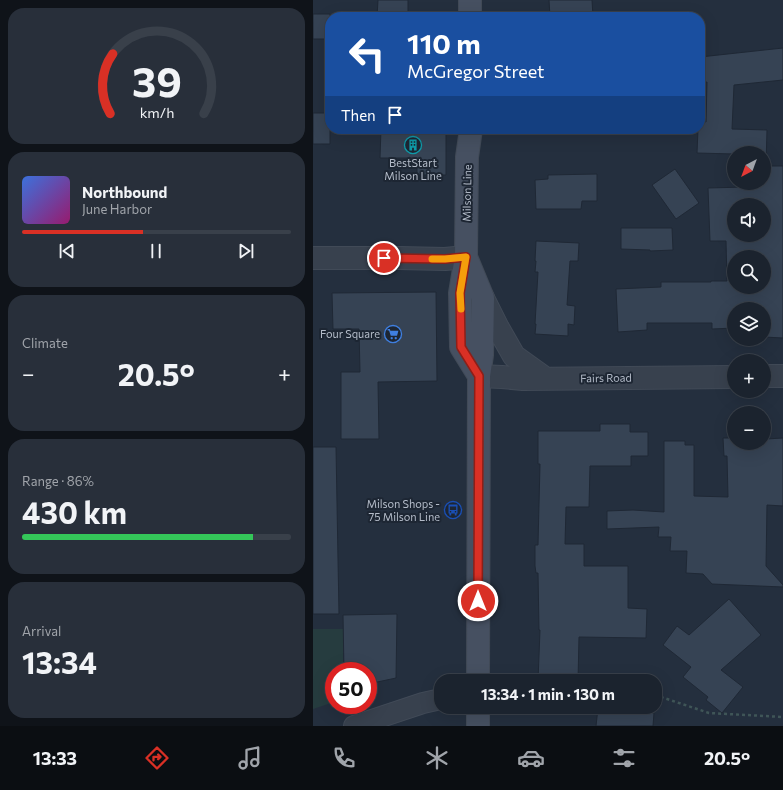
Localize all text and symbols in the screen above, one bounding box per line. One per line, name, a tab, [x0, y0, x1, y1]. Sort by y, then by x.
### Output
text: 110 m	[407, 26, 481, 60]
icon: left	[341, 28, 393, 80]
text: 39	[132, 55, 181, 106]
text: McGregor Street	[407, 60, 545, 82]
text: km/h	[139, 102, 174, 120]
icon: arrive	[384, 104, 406, 126]
text: Then	[341, 106, 376, 124]
building icon: BestStart Milson Line	[403, 135, 423, 155]
north arrow	[727, 146, 771, 190]
map controls	[727, 146, 771, 450]
place label: BestStart Milson Line	[384, 156, 442, 182]
street label: Milson Line	[460, 164, 474, 222]
text: Northbound	[82, 183, 167, 201]
button: sound	[727, 198, 771, 242]
text: June Harbor	[82, 201, 152, 217]
icon: previous	[56, 240, 78, 262]
icon: pause	[145, 240, 167, 262]
icon: next	[235, 240, 257, 262]
pin	[367, 241, 401, 275]
icon: arrive	[373, 247, 395, 269]
button: search	[727, 250, 771, 294]
button: layers	[727, 302, 771, 346]
supermarket icon: Four Square	[383, 324, 403, 344]
place label: Four Square	[320, 327, 380, 340]
text: Climate	[22, 335, 68, 351]
button: +	[727, 354, 771, 398]
text: 20.5°	[118, 355, 195, 392]
text: −	[22, 360, 35, 387]
text: +	[278, 360, 291, 387]
street label: Fairs Road	[580, 371, 632, 384]
button: −	[727, 406, 771, 450]
text: Range · 86%	[22, 473, 94, 489]
text: 430 km	[22, 493, 127, 530]
place label: Milson Shops - 75 Milson Line	[366, 497, 440, 523]
bus stop icon: Milson Shops - 75 Milson Line	[443, 500, 463, 520]
position arrow	[457, 580, 499, 622]
text: Arrival	[22, 623, 61, 639]
text: 13:34	[22, 643, 97, 680]
speed limit sign: 50	[325, 662, 377, 714]
text: 13:34 · 1 min · 130 m	[481, 685, 615, 703]
icon: directions	[143, 744, 171, 772]
icon: music	[236, 744, 264, 772]
icon: phone	[330, 744, 358, 772]
icon: climate	[423, 744, 451, 772]
icon: car	[517, 744, 545, 772]
icon: filters	[610, 744, 638, 772]
text: 13:33	[33, 747, 77, 769]
text: 20.5°	[704, 747, 750, 769]

